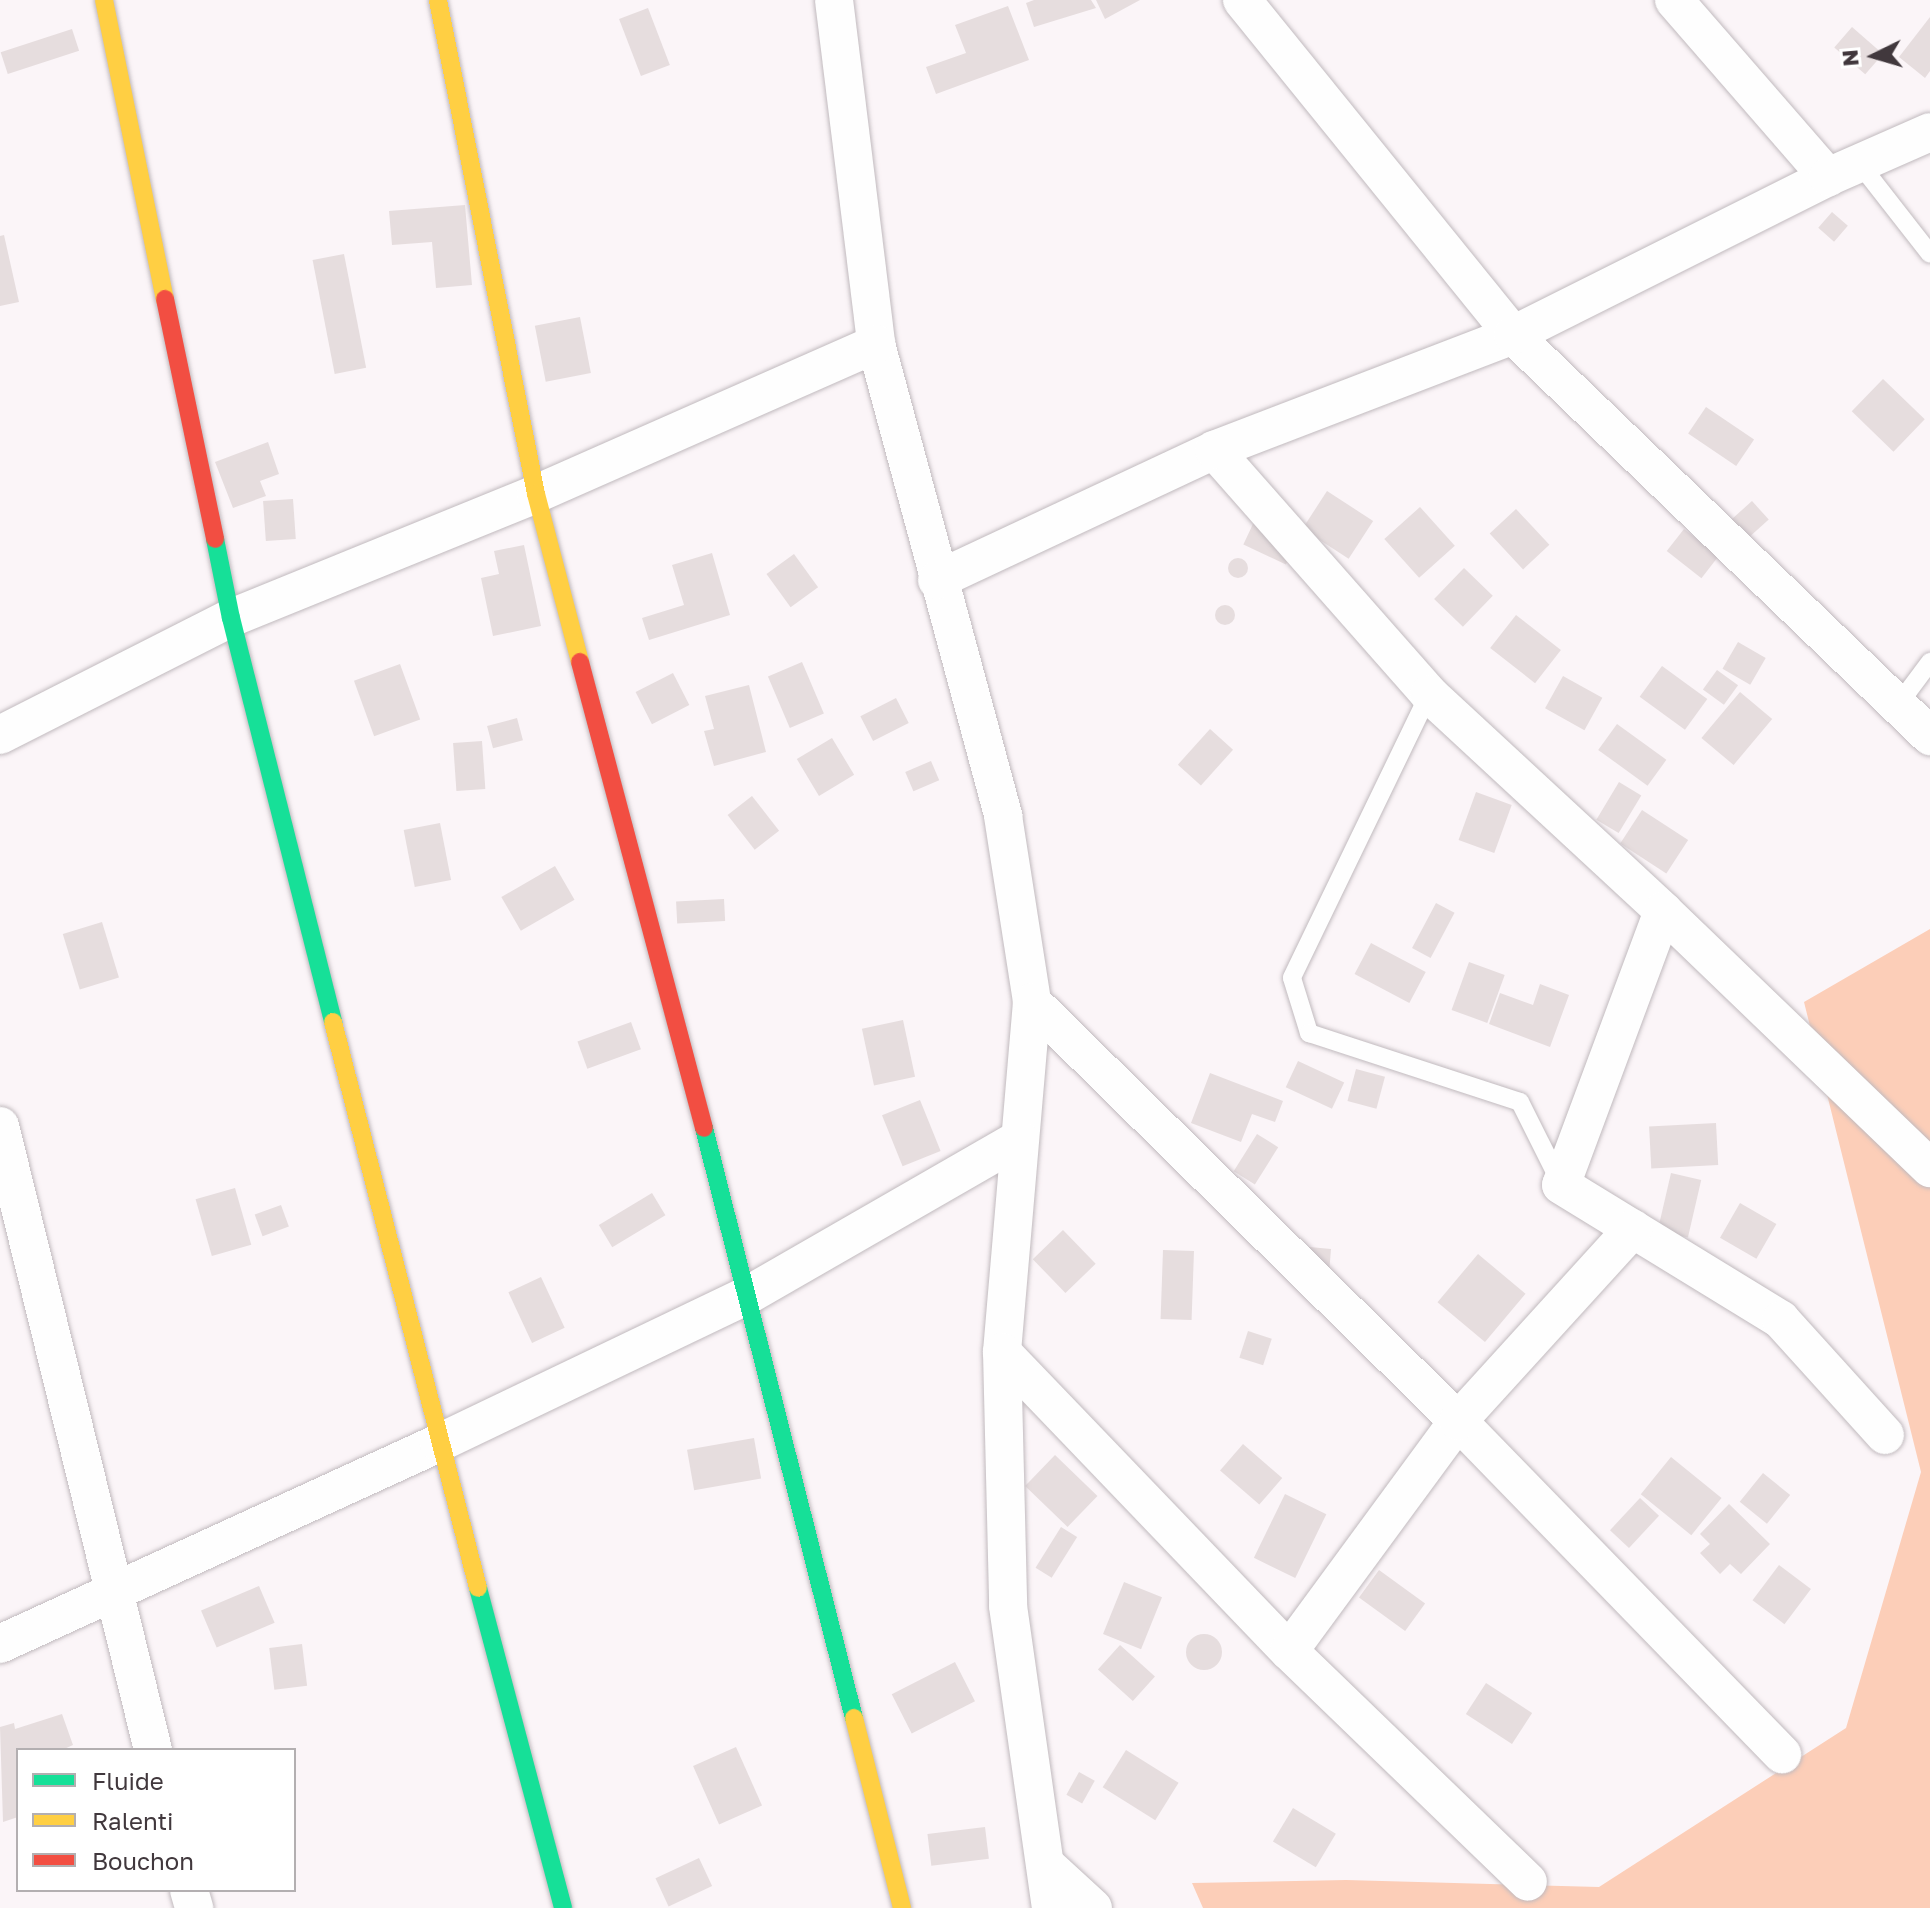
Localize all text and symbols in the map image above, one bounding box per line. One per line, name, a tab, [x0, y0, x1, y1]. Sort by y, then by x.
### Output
north arrow	[1834, 16, 1914, 96]
text: N	[1835, 49, 1864, 68]
legend	[16, 1748, 296, 1892]
text: Fluide	[92, 1766, 164, 1795]
text: Ralenti	[92, 1806, 174, 1835]
text: Bouchon	[92, 1846, 194, 1875]

